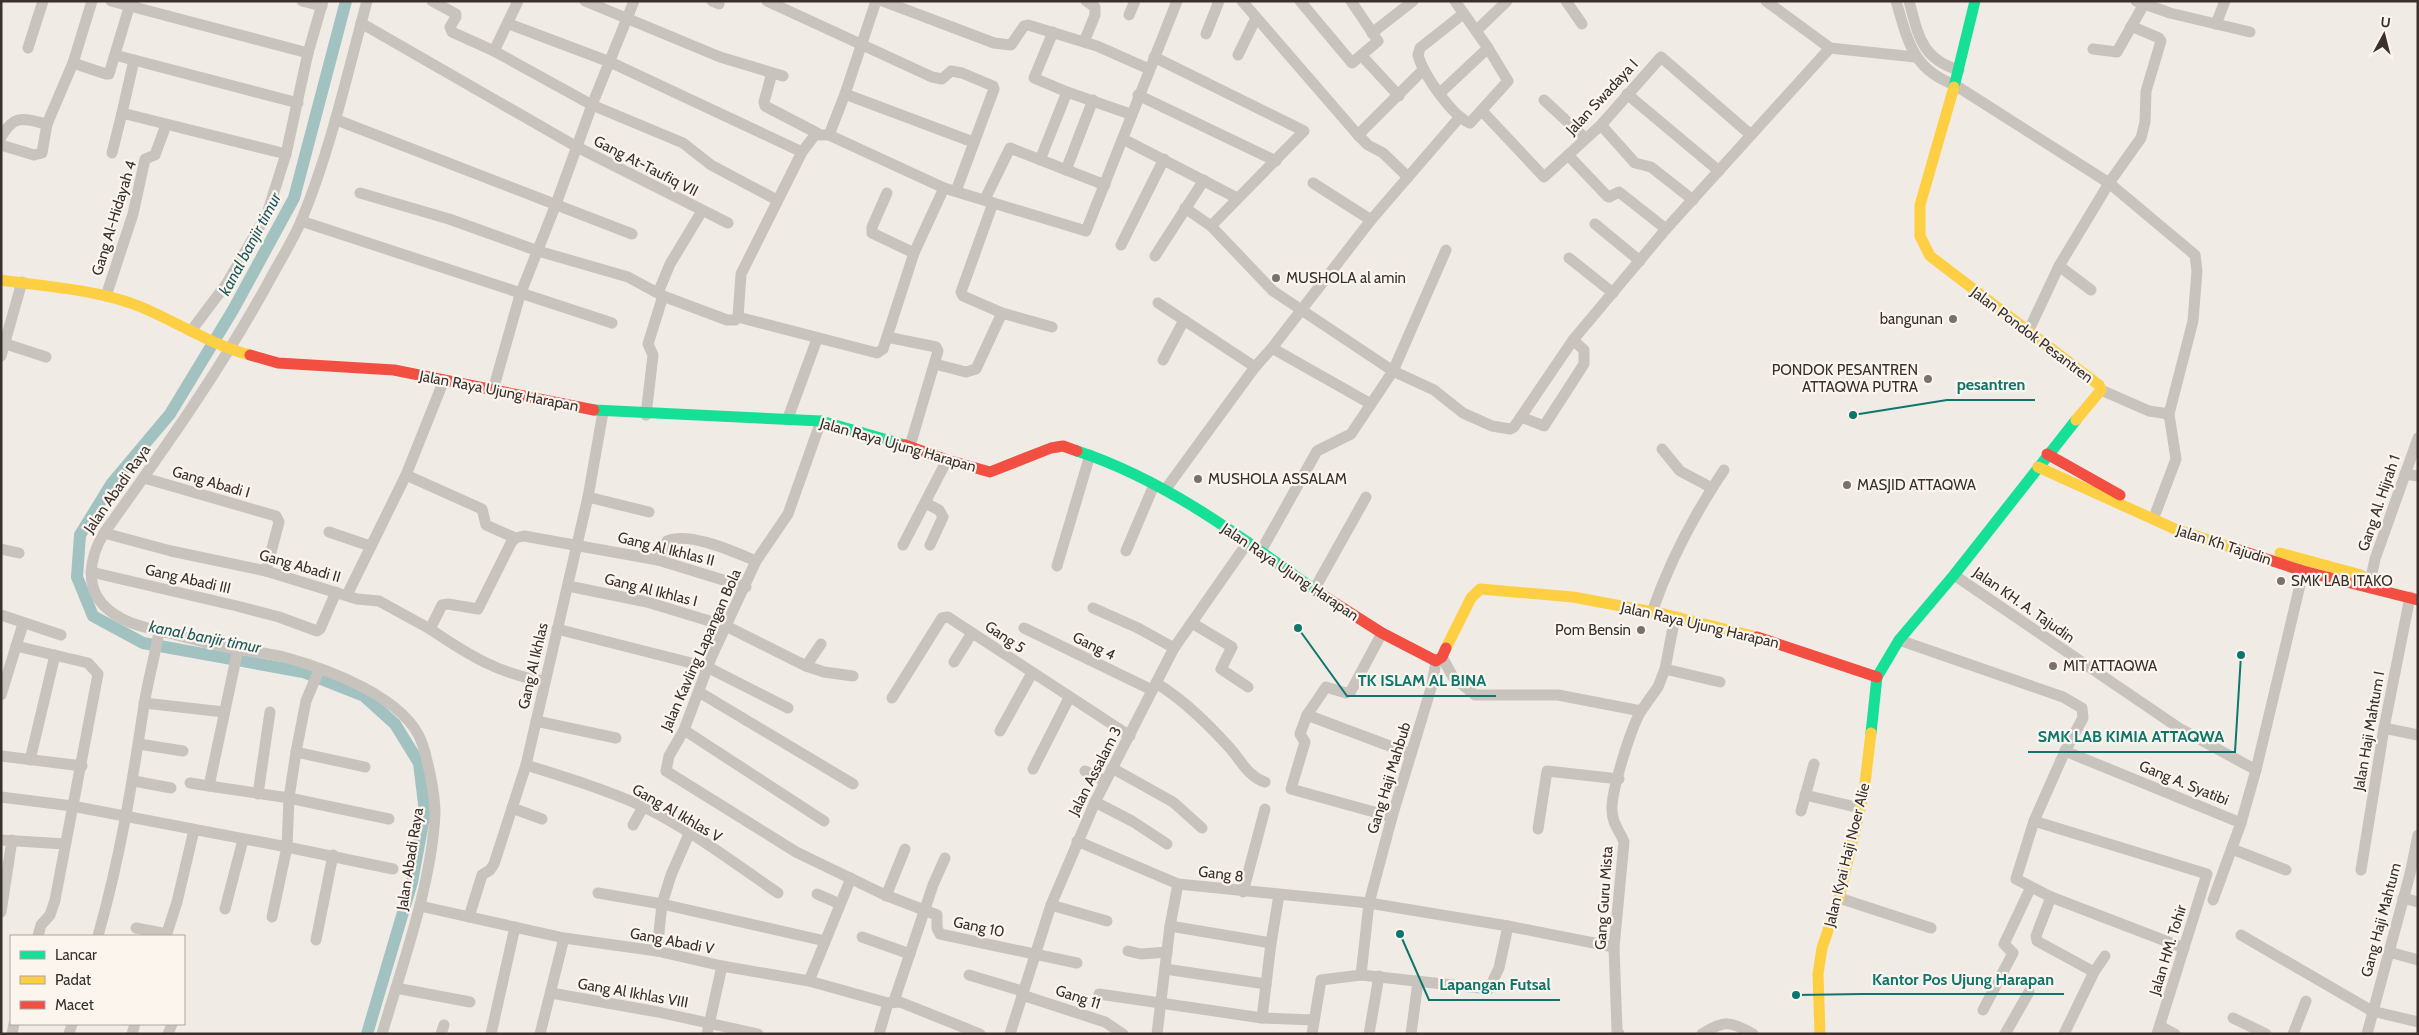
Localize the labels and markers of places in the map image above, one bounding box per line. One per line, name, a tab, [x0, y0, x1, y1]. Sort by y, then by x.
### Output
place label: MUSHOLA al amin	[1286, 269, 1406, 287]
marker: MUSHOLA al amin	[1270, 272, 1282, 284]
place label: bangunan	[1880, 310, 1943, 328]
marker: bangunan	[1947, 313, 1959, 325]
place label: PONDOK PESANTREN ATTAQWA PUTRA	[1772, 361, 1919, 396]
callout: pesantren	[1947, 369, 2035, 400]
marker: PONDOK PESANTREN ATTAQWA PUTRA	[1922, 373, 1934, 385]
place label: MUSHOLA ASSALAM	[1208, 470, 1347, 488]
marker: MUSHOLA ASSALAM	[1192, 473, 1204, 485]
place label: MASJID ATTAQWA	[1857, 476, 1977, 494]
marker: MASJID ATTAQWA	[1841, 479, 1853, 491]
place label: SMK LAB ITAKO	[2291, 572, 2393, 590]
marker: SMK LAB ITAKO	[2275, 575, 2287, 587]
place label: Pom Bensin	[1555, 621, 1631, 639]
marker: Pom Bensin	[1635, 624, 1647, 636]
place label: MIT ATTAQWA	[2063, 657, 2158, 675]
marker: MIT ATTAQWA	[2047, 660, 2059, 672]
callout: TK ISLAM AL BINA	[1347, 665, 1496, 696]
callout: SMK LAB KIMIA ATTAQWA	[2028, 721, 2235, 752]
callout: Kantor Pos Ujung Harapan	[1862, 963, 2064, 994]
callout: Lapangan Futsal	[1429, 969, 1560, 1000]

